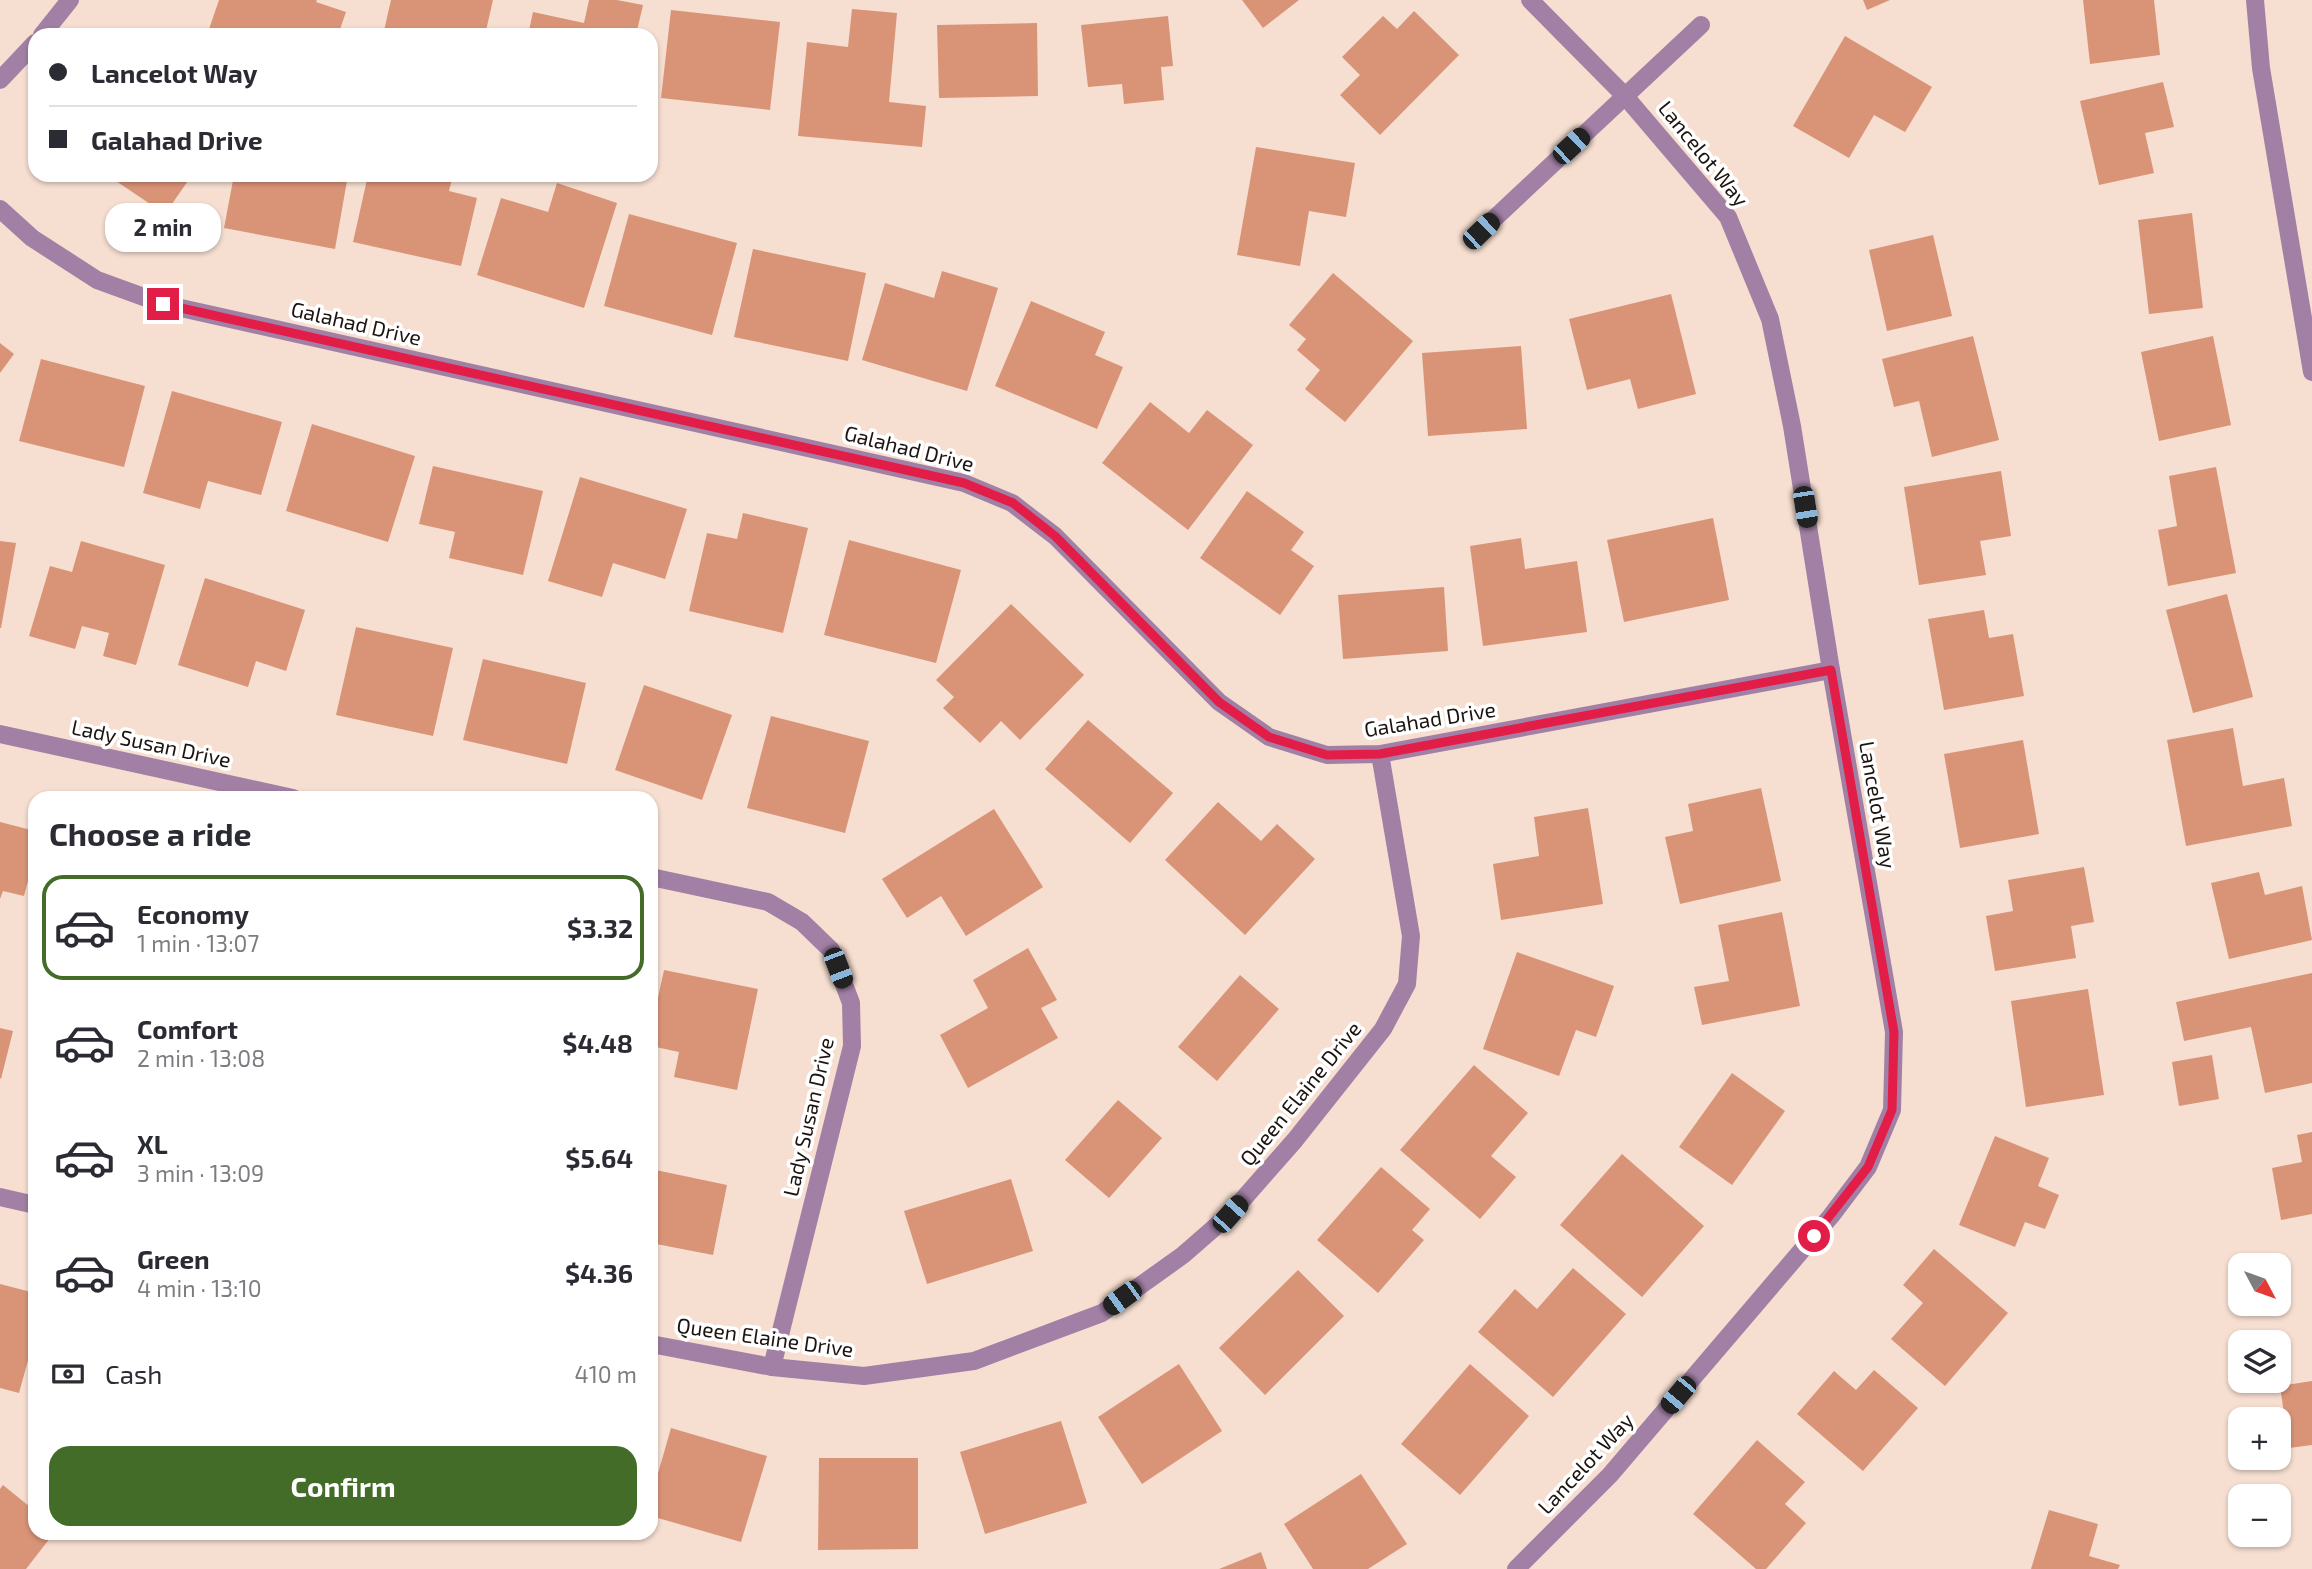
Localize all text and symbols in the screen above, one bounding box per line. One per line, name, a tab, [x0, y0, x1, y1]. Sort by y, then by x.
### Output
text: Lancelot Way	[91, 57, 258, 88]
street label: Lancelot Way	[1654, 95, 1754, 211]
text: Galahad Drive	[91, 124, 263, 155]
car	[1549, 124, 1594, 168]
callout: 2 min	[105, 202, 221, 252]
car	[1459, 209, 1504, 253]
text: 2 min	[134, 213, 192, 241]
route end	[147, 288, 179, 320]
street label: Galahad Drive	[289, 295, 424, 350]
street label: Galahad Drive	[842, 419, 977, 476]
car	[1792, 485, 1819, 529]
street label: Galahad Drive	[1362, 696, 1497, 741]
street label: Lady Susan Drive	[69, 713, 233, 772]
street label: Lancelot Way	[1855, 739, 1902, 870]
text: Choose a ride	[49, 814, 252, 852]
icon: car	[53, 896, 116, 959]
text: Economy	[137, 898, 249, 929]
text: $3.32	[567, 912, 633, 943]
text: 1 min · 13:07	[137, 929, 259, 957]
car	[821, 945, 856, 991]
icon: car	[53, 1011, 116, 1074]
text: Comfort	[137, 1013, 238, 1044]
street label: Queen Elaine Drive	[1234, 1016, 1366, 1171]
text: $4.48	[562, 1027, 633, 1058]
street label: Lady Susan Drive	[777, 1035, 838, 1199]
text: 2 min · 13:08	[137, 1044, 265, 1072]
icon: car	[53, 1126, 116, 1189]
text: XL	[137, 1128, 168, 1159]
text: $5.64	[565, 1142, 633, 1173]
text: 3 min · 13:09	[137, 1159, 264, 1187]
car	[1209, 1191, 1252, 1237]
route start	[1798, 1220, 1830, 1252]
icon: car	[53, 1241, 116, 1304]
text: Green	[137, 1243, 210, 1274]
north arrow	[2228, 1253, 2291, 1316]
map controls	[2228, 1253, 2291, 1547]
text: $4.36	[565, 1257, 633, 1288]
text: 4 min · 13:10	[137, 1274, 262, 1302]
car	[1099, 1277, 1146, 1319]
street label: Queen Elaine Drive	[675, 1312, 855, 1362]
button: layers	[2228, 1330, 2291, 1393]
icon: cash	[49, 1355, 87, 1393]
text: Cash	[105, 1358, 162, 1389]
text: 410 m	[575, 1360, 637, 1388]
car	[1657, 1372, 1700, 1418]
street label: Lancelot Way	[1532, 1407, 1638, 1519]
button: +	[2228, 1407, 2291, 1470]
button: Confirm	[49, 1446, 637, 1526]
button: −	[2228, 1484, 2291, 1547]

